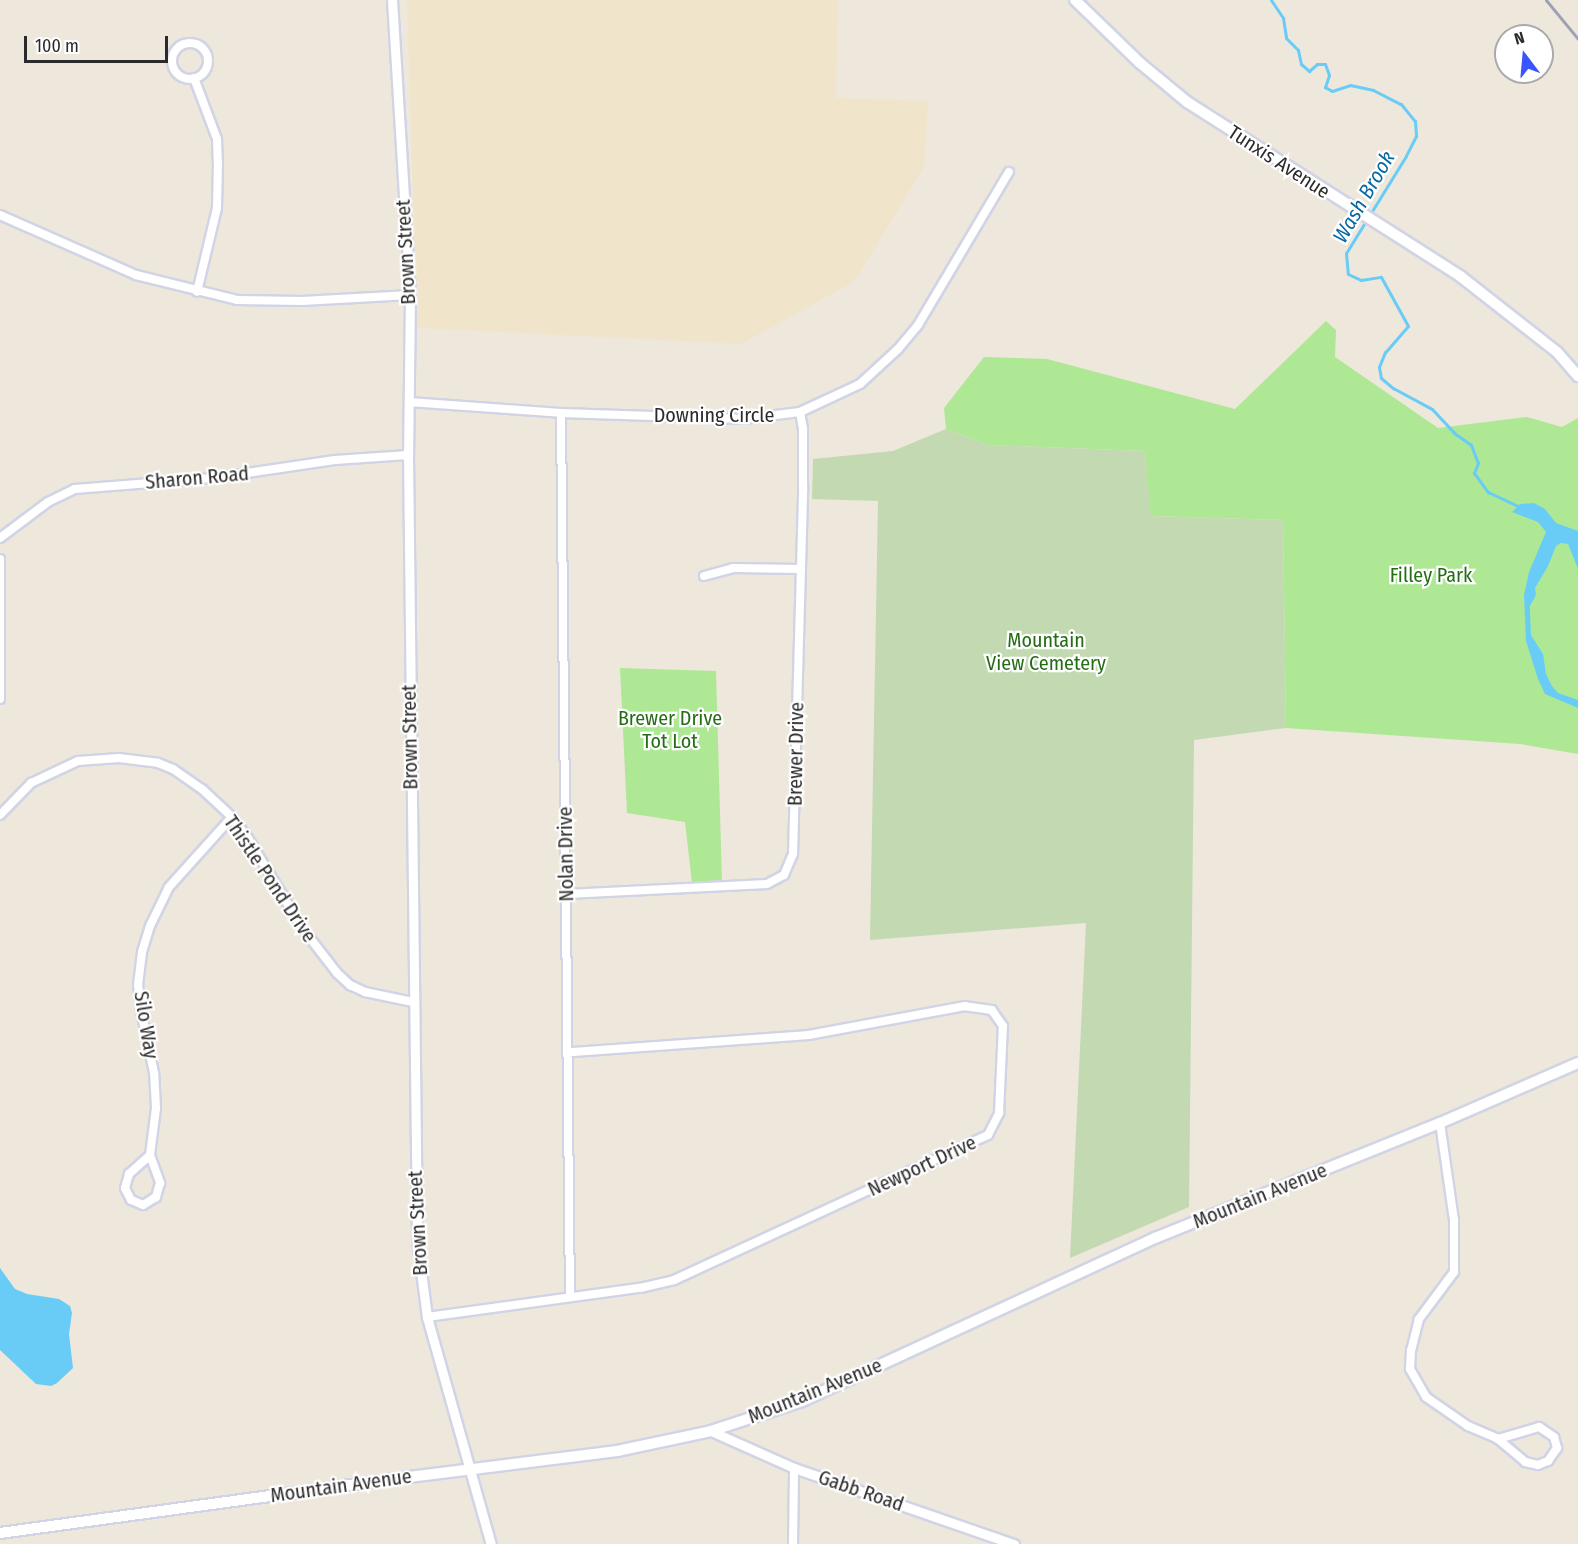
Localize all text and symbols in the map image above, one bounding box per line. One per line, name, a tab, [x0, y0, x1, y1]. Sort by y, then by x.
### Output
scale bar	[27, 24, 171, 62]
north arrow	[1494, 24, 1554, 84]
text: N	[1512, 28, 1527, 49]
text: 100 m	[35, 35, 79, 57]
street label: Tunxis Avenue	[1224, 120, 1334, 204]
water label: Wash Brook	[1328, 147, 1400, 247]
street label: Brown Street	[391, 199, 421, 305]
street label: Downing Circle	[654, 403, 774, 427]
street label: Sharon Road	[144, 462, 250, 494]
park label: Filley Park	[1390, 563, 1472, 587]
park label: Mountain View Cemetery	[986, 629, 1106, 676]
street label: Brown Street	[397, 684, 423, 790]
street label: Brewer Drive	[783, 702, 809, 806]
park label: Brewer Drive Tot Lot	[618, 706, 722, 753]
street label: Nolan Drive	[553, 806, 579, 902]
street label: Thistle Pond Drive	[219, 811, 321, 947]
street label: Silo Way	[129, 989, 163, 1061]
street label: Newport Drive	[864, 1130, 980, 1202]
street label: Mountain Avenue	[1190, 1158, 1330, 1234]
street label: Brown Street	[403, 1170, 433, 1276]
street label: Mountain Avenue	[745, 1353, 885, 1429]
street label: Mountain Avenue	[269, 1464, 413, 1508]
street label: Gabb Road	[815, 1465, 907, 1517]

